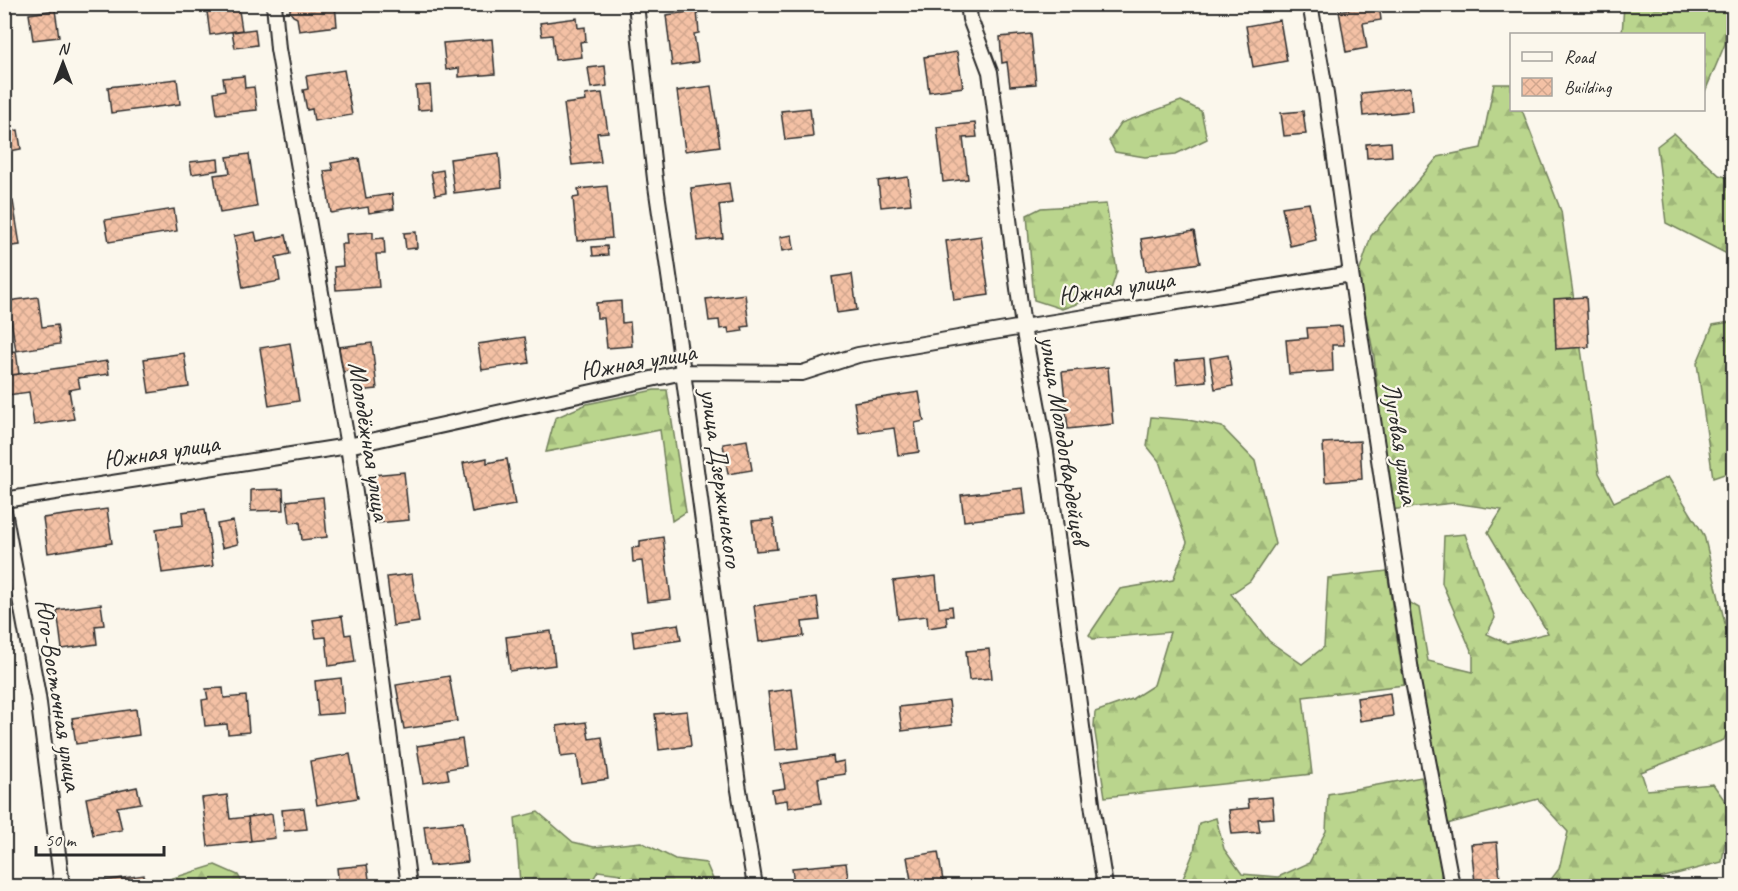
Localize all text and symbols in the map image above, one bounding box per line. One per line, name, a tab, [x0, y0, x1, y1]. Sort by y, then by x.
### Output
north arrow	[33, 33, 93, 93]
legend	[1510, 33, 1705, 111]
text: N	[58, 39, 71, 59]
text: Road	[1564, 46, 1597, 68]
text: Building	[1564, 76, 1613, 98]
street label: Южная улица	[1056, 262, 1178, 313]
street label: улица Молодогвардейцев	[1031, 332, 1098, 551]
street label: Южная улица	[578, 335, 700, 388]
street label: Молодёжная улица	[341, 359, 399, 524]
street label: Луговая улица	[1375, 379, 1427, 508]
street label: улица Дзержинского	[692, 385, 751, 571]
street label: Южная улица	[101, 426, 223, 477]
street label: Юго-Восточная улица	[27, 597, 90, 795]
scale bar	[36, 819, 164, 857]
text: 50 m	[45, 829, 78, 851]

